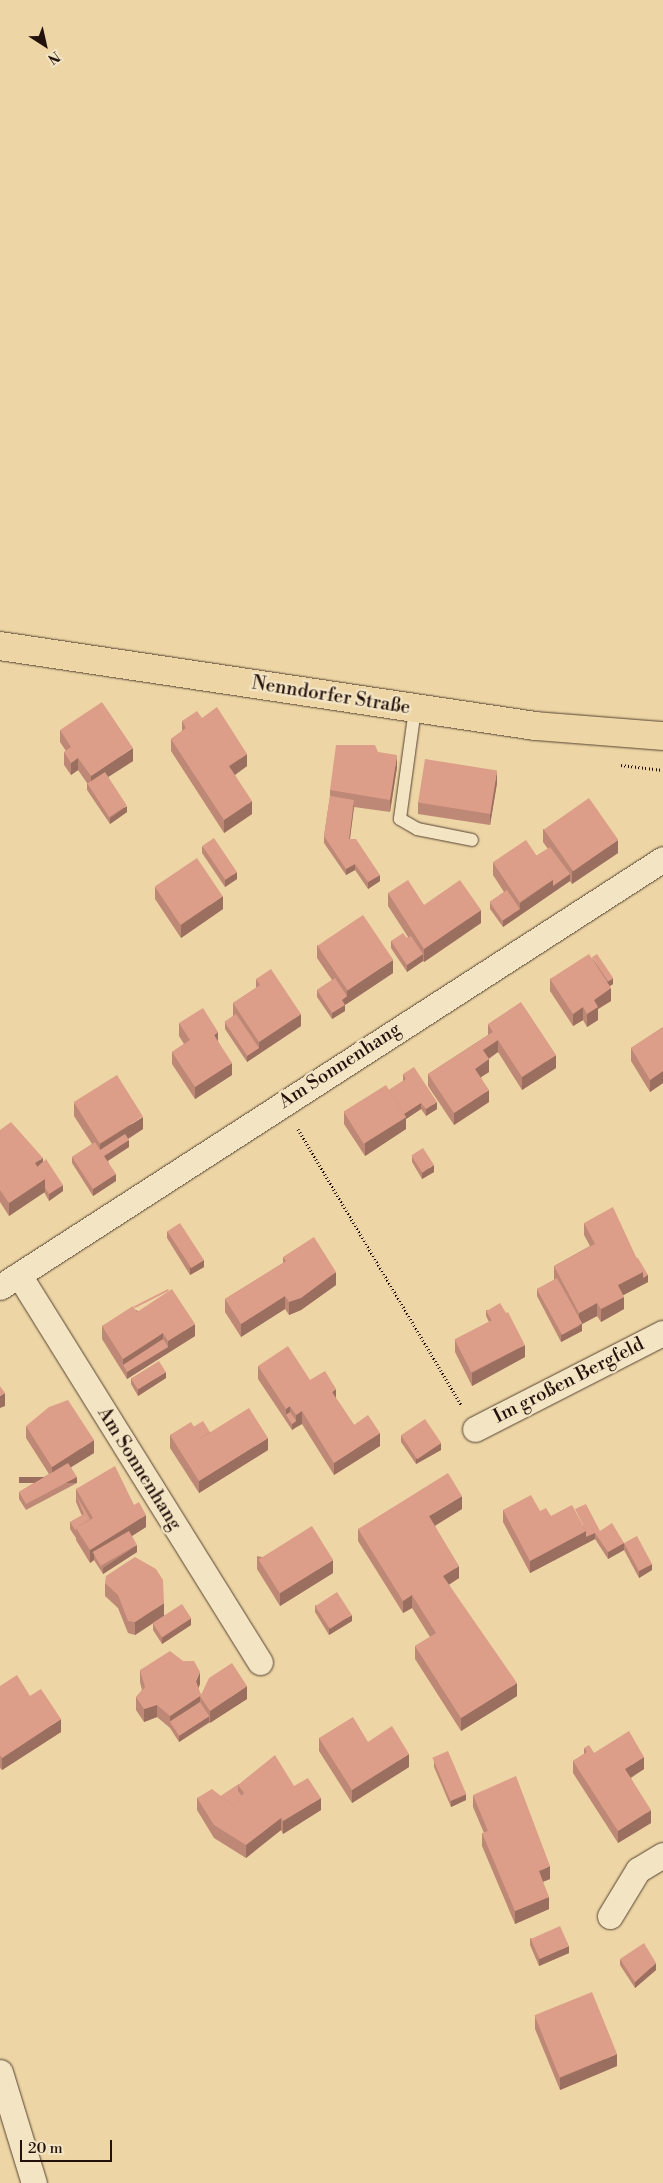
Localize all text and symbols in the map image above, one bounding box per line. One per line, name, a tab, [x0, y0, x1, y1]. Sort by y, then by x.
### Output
north arrow	[20, 20, 70, 70]
text: N	[44, 47, 63, 68]
street label: Nenndorfer Straße	[250, 672, 412, 720]
street label: Am Sonnenhang	[275, 1018, 405, 1114]
street label: Im großen Bergfeld	[490, 1333, 648, 1429]
street label: Am Sonnenhang	[92, 1403, 186, 1535]
scale bar	[22, 2130, 115, 2162]
text: 20 m	[28, 2139, 63, 2158]

